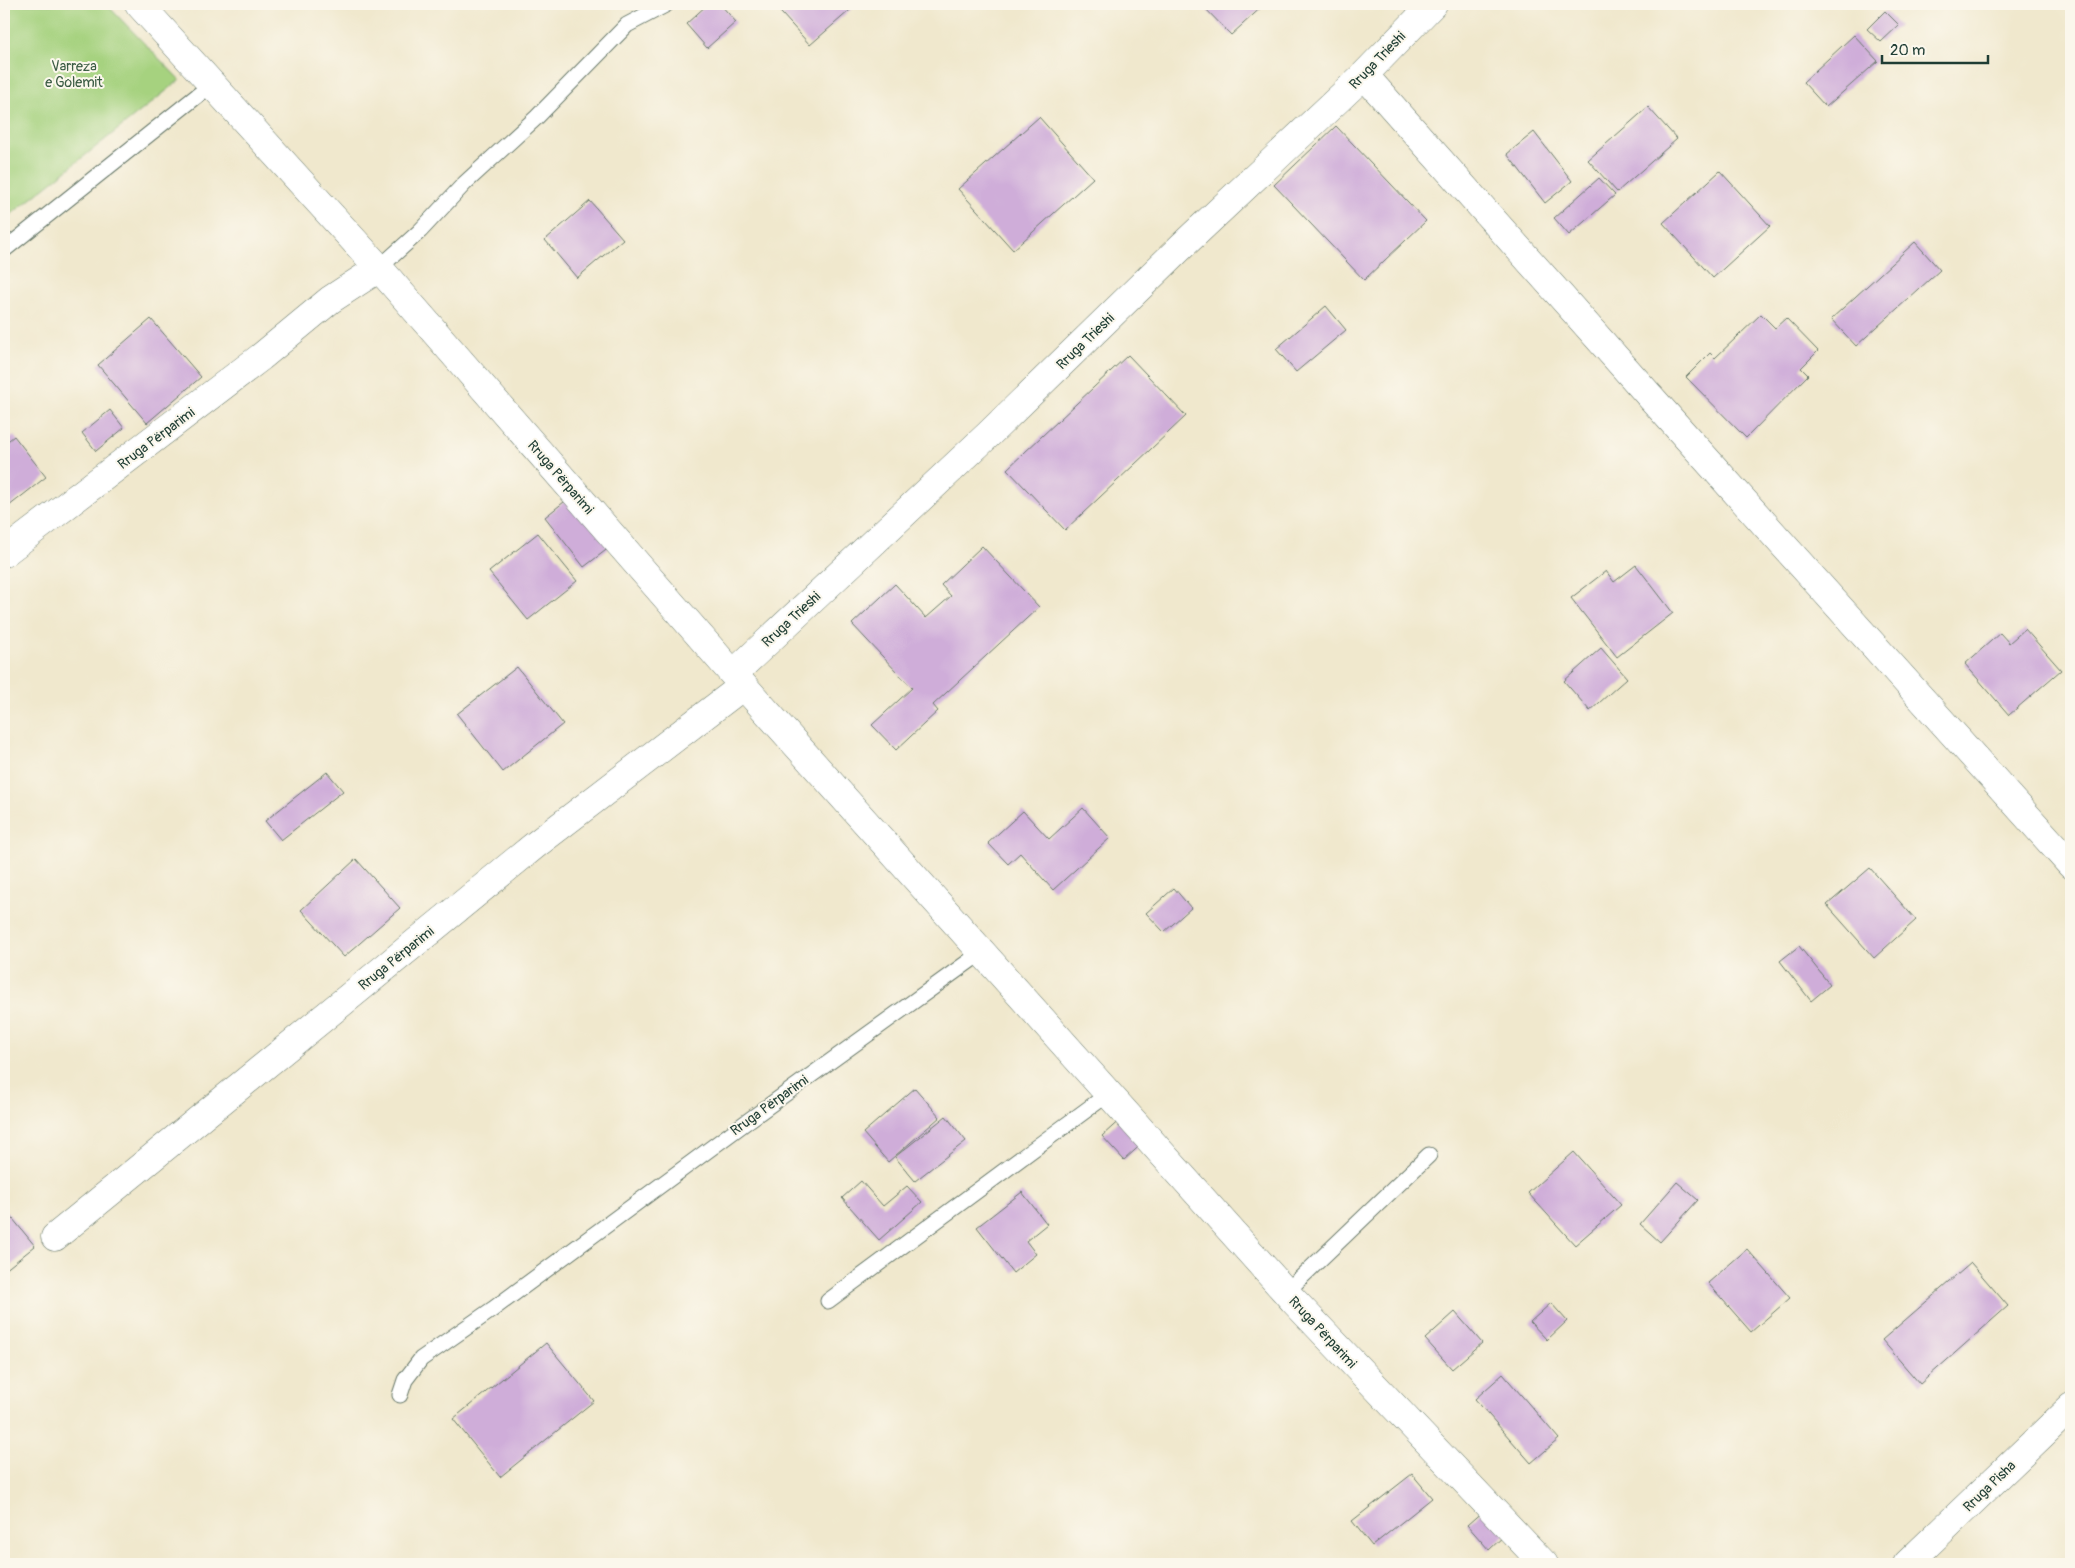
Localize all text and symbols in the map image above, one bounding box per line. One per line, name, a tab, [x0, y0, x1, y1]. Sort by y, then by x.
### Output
street label: Rruga Trieshi	[1346, 27, 1410, 93]
scale bar	[1882, 32, 1989, 64]
text: 20 m	[1890, 41, 1925, 60]
park label: Varreza e Golemit	[45, 58, 103, 91]
street label: Rruga Trieshi	[1053, 309, 1118, 373]
street label: Rruga Përparimi	[114, 404, 199, 473]
street label: Rruga Përparimi	[524, 437, 598, 518]
street label: Rruga Trieshi	[759, 588, 825, 651]
street label: Rruga Përparimi	[355, 922, 438, 994]
street label: Rruga Përparimi	[727, 1071, 812, 1139]
street label: Rruga Përparimi	[1285, 1293, 1361, 1372]
street label: Rruga Pisha	[1960, 1457, 2019, 1516]

